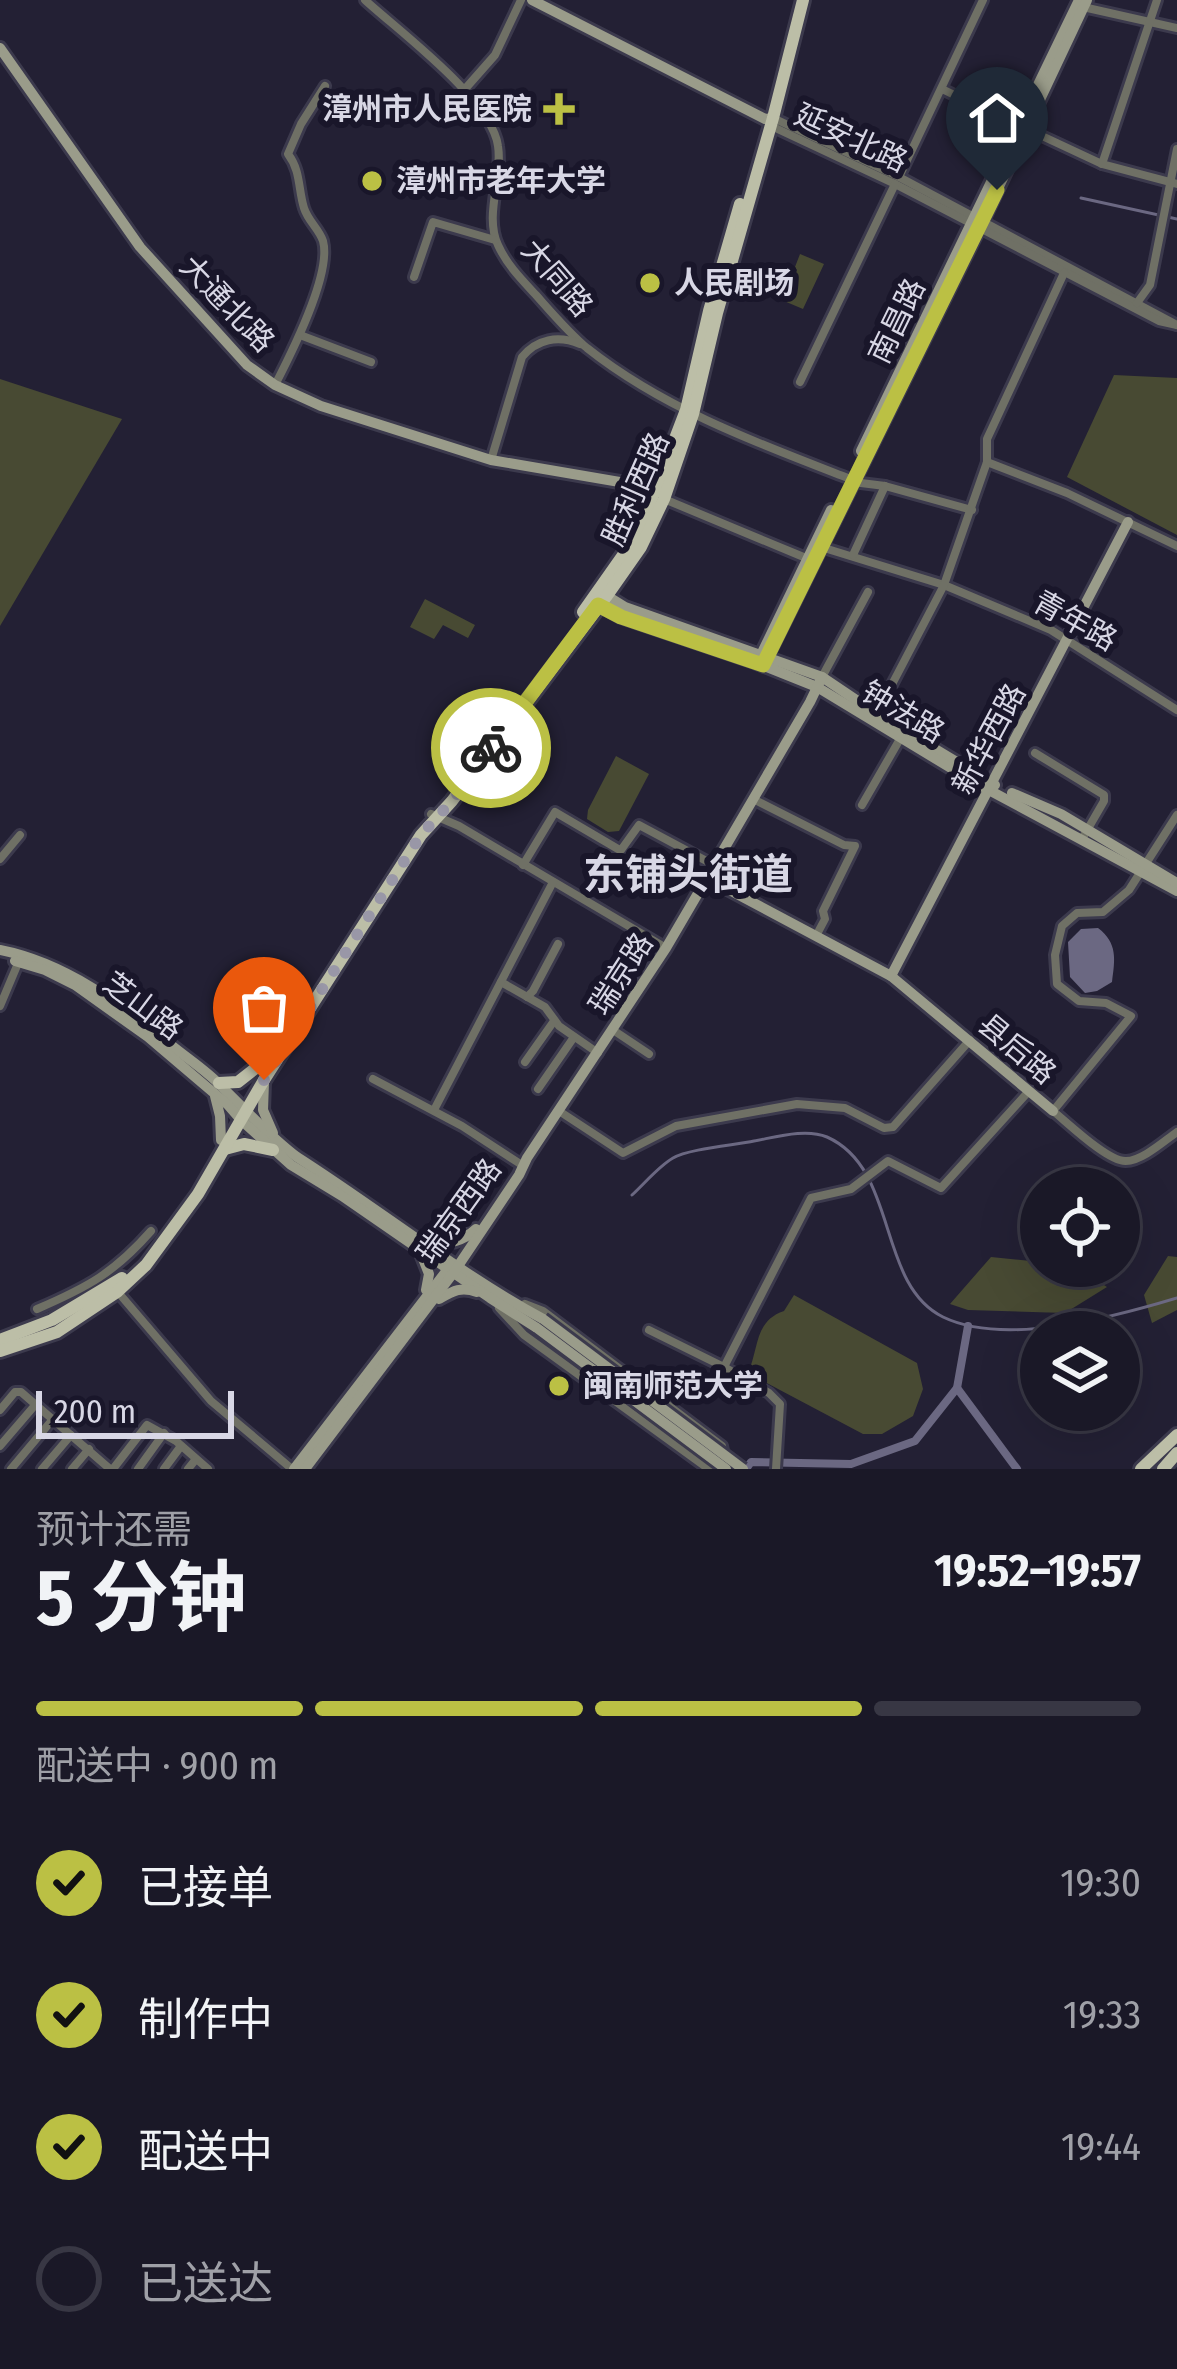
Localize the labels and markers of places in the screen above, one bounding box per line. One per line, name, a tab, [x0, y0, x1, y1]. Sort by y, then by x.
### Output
pin	[946, 67, 1048, 190]
place label: 漳州市人民医院	[322, 91, 532, 127]
marker: 漳州市人民医院	[543, 93, 575, 125]
place label: 漳州市老年大学	[396, 163, 606, 199]
marker: 漳州市老年大学	[359, 168, 385, 194]
place label: 人民剧场	[674, 265, 794, 301]
marker: 人民剧场	[637, 270, 663, 296]
pin	[213, 957, 315, 1080]
place label: 闽南师范大学	[583, 1368, 763, 1404]
marker: 闽南师范大学	[546, 1373, 572, 1399]

